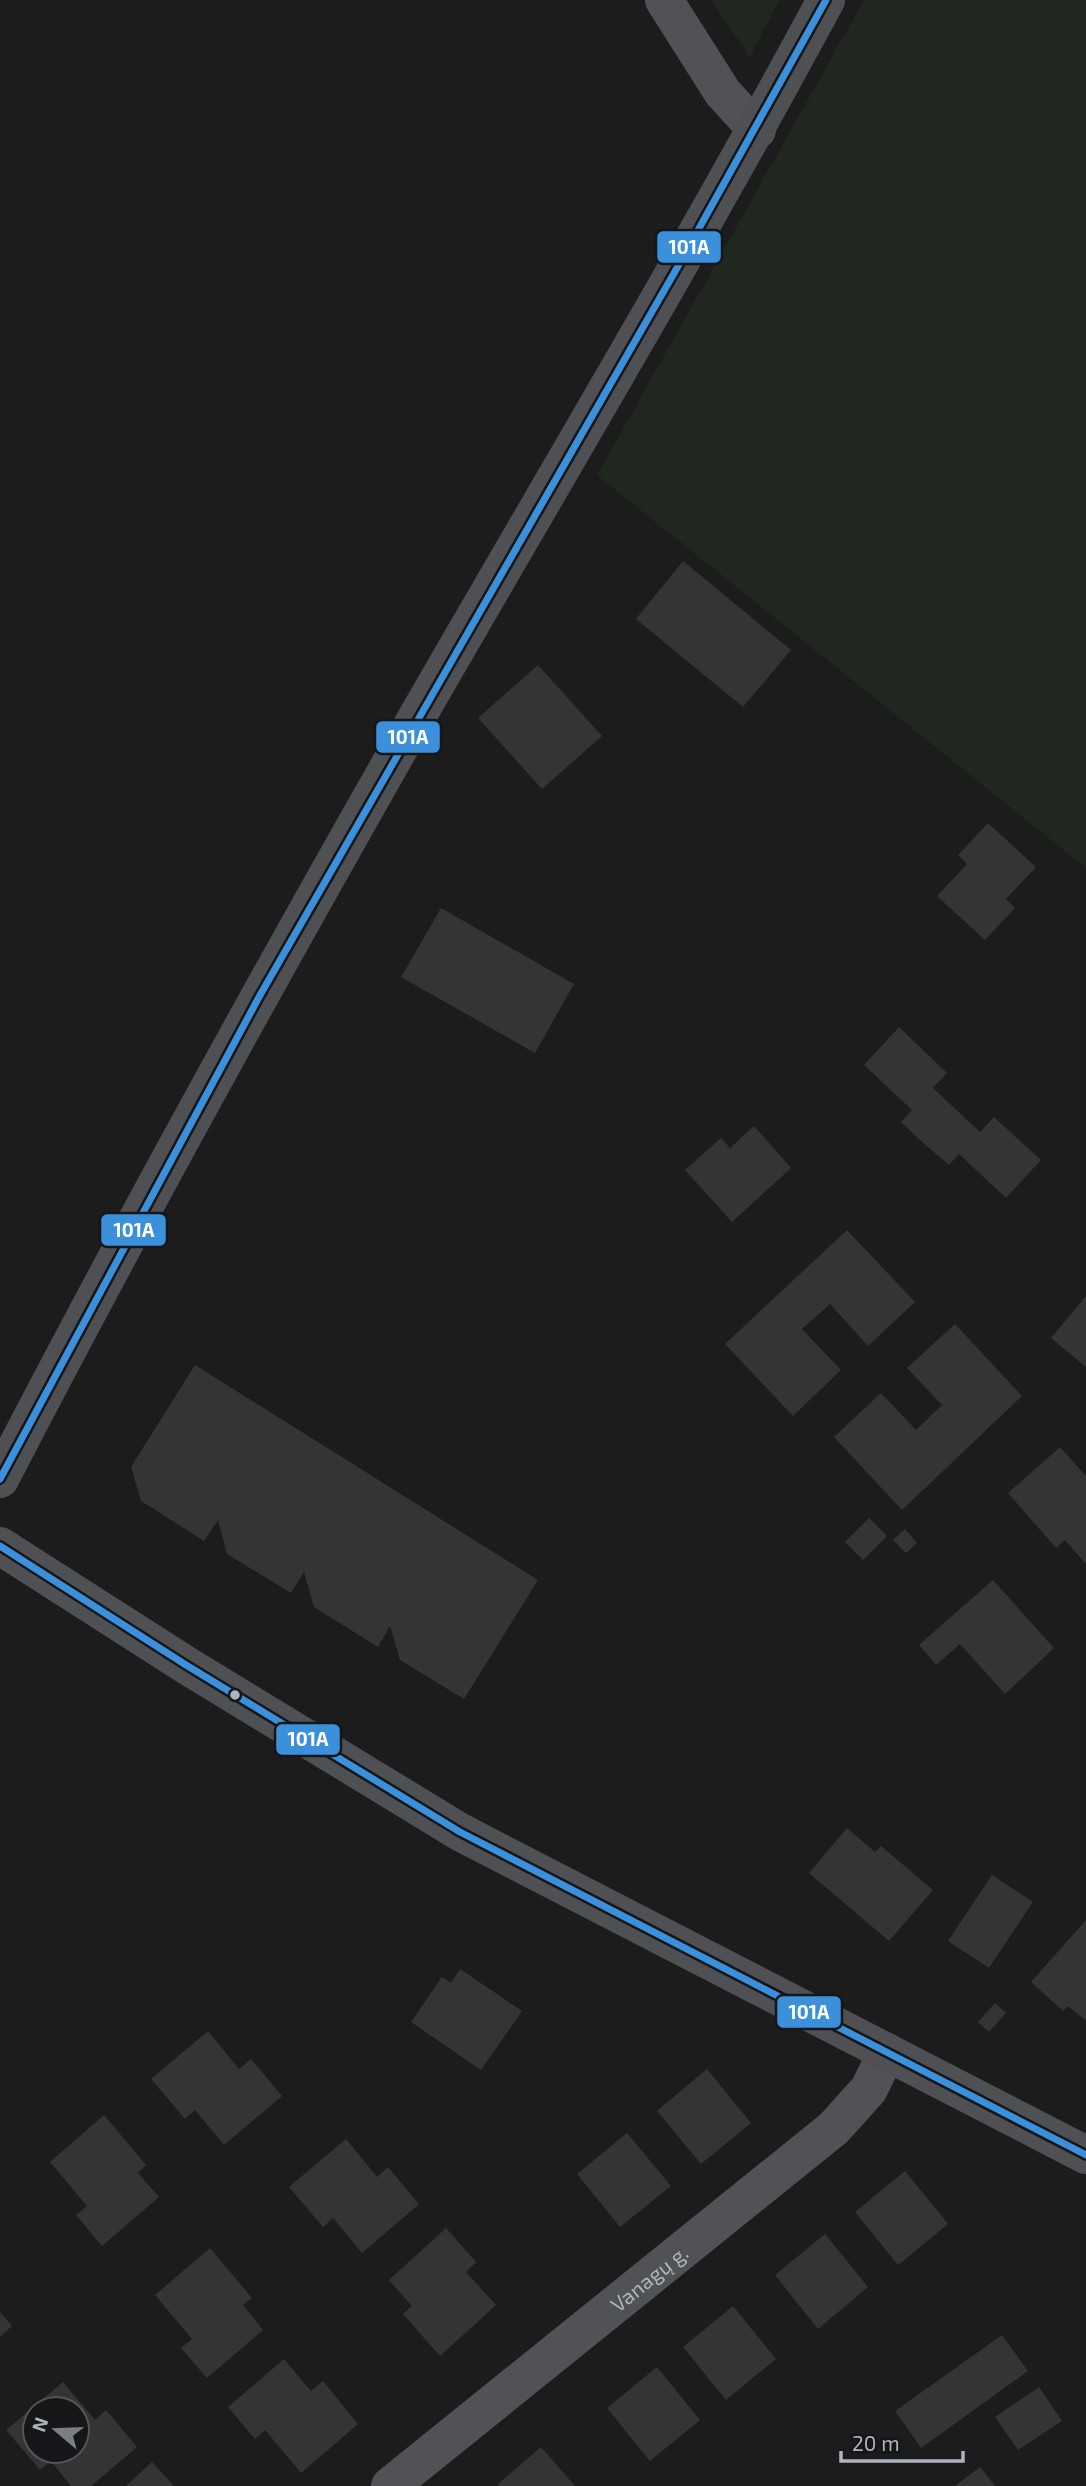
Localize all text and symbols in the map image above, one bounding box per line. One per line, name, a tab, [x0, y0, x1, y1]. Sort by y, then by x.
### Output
line badge: 101A	[656, 230, 722, 264]
text: 101A	[669, 235, 710, 258]
line badge: 101A	[375, 720, 441, 754]
text: 101A	[388, 725, 429, 748]
line badge: 101A	[100, 1213, 167, 1247]
text: 101A	[114, 1218, 155, 1241]
unlabelled marker	[228, 1688, 242, 1702]
line badge: 101A	[275, 1723, 341, 1756]
text: 101A	[288, 1727, 329, 1750]
line badge: 101A	[776, 1995, 842, 2029]
text: 101A	[789, 2000, 830, 2023]
street label: Vanagų g.	[605, 2239, 692, 2316]
north arrow	[21, 2395, 91, 2465]
text: N	[26, 2414, 53, 2435]
scale bar	[841, 2420, 964, 2464]
text: 20 m	[852, 2430, 900, 2455]

